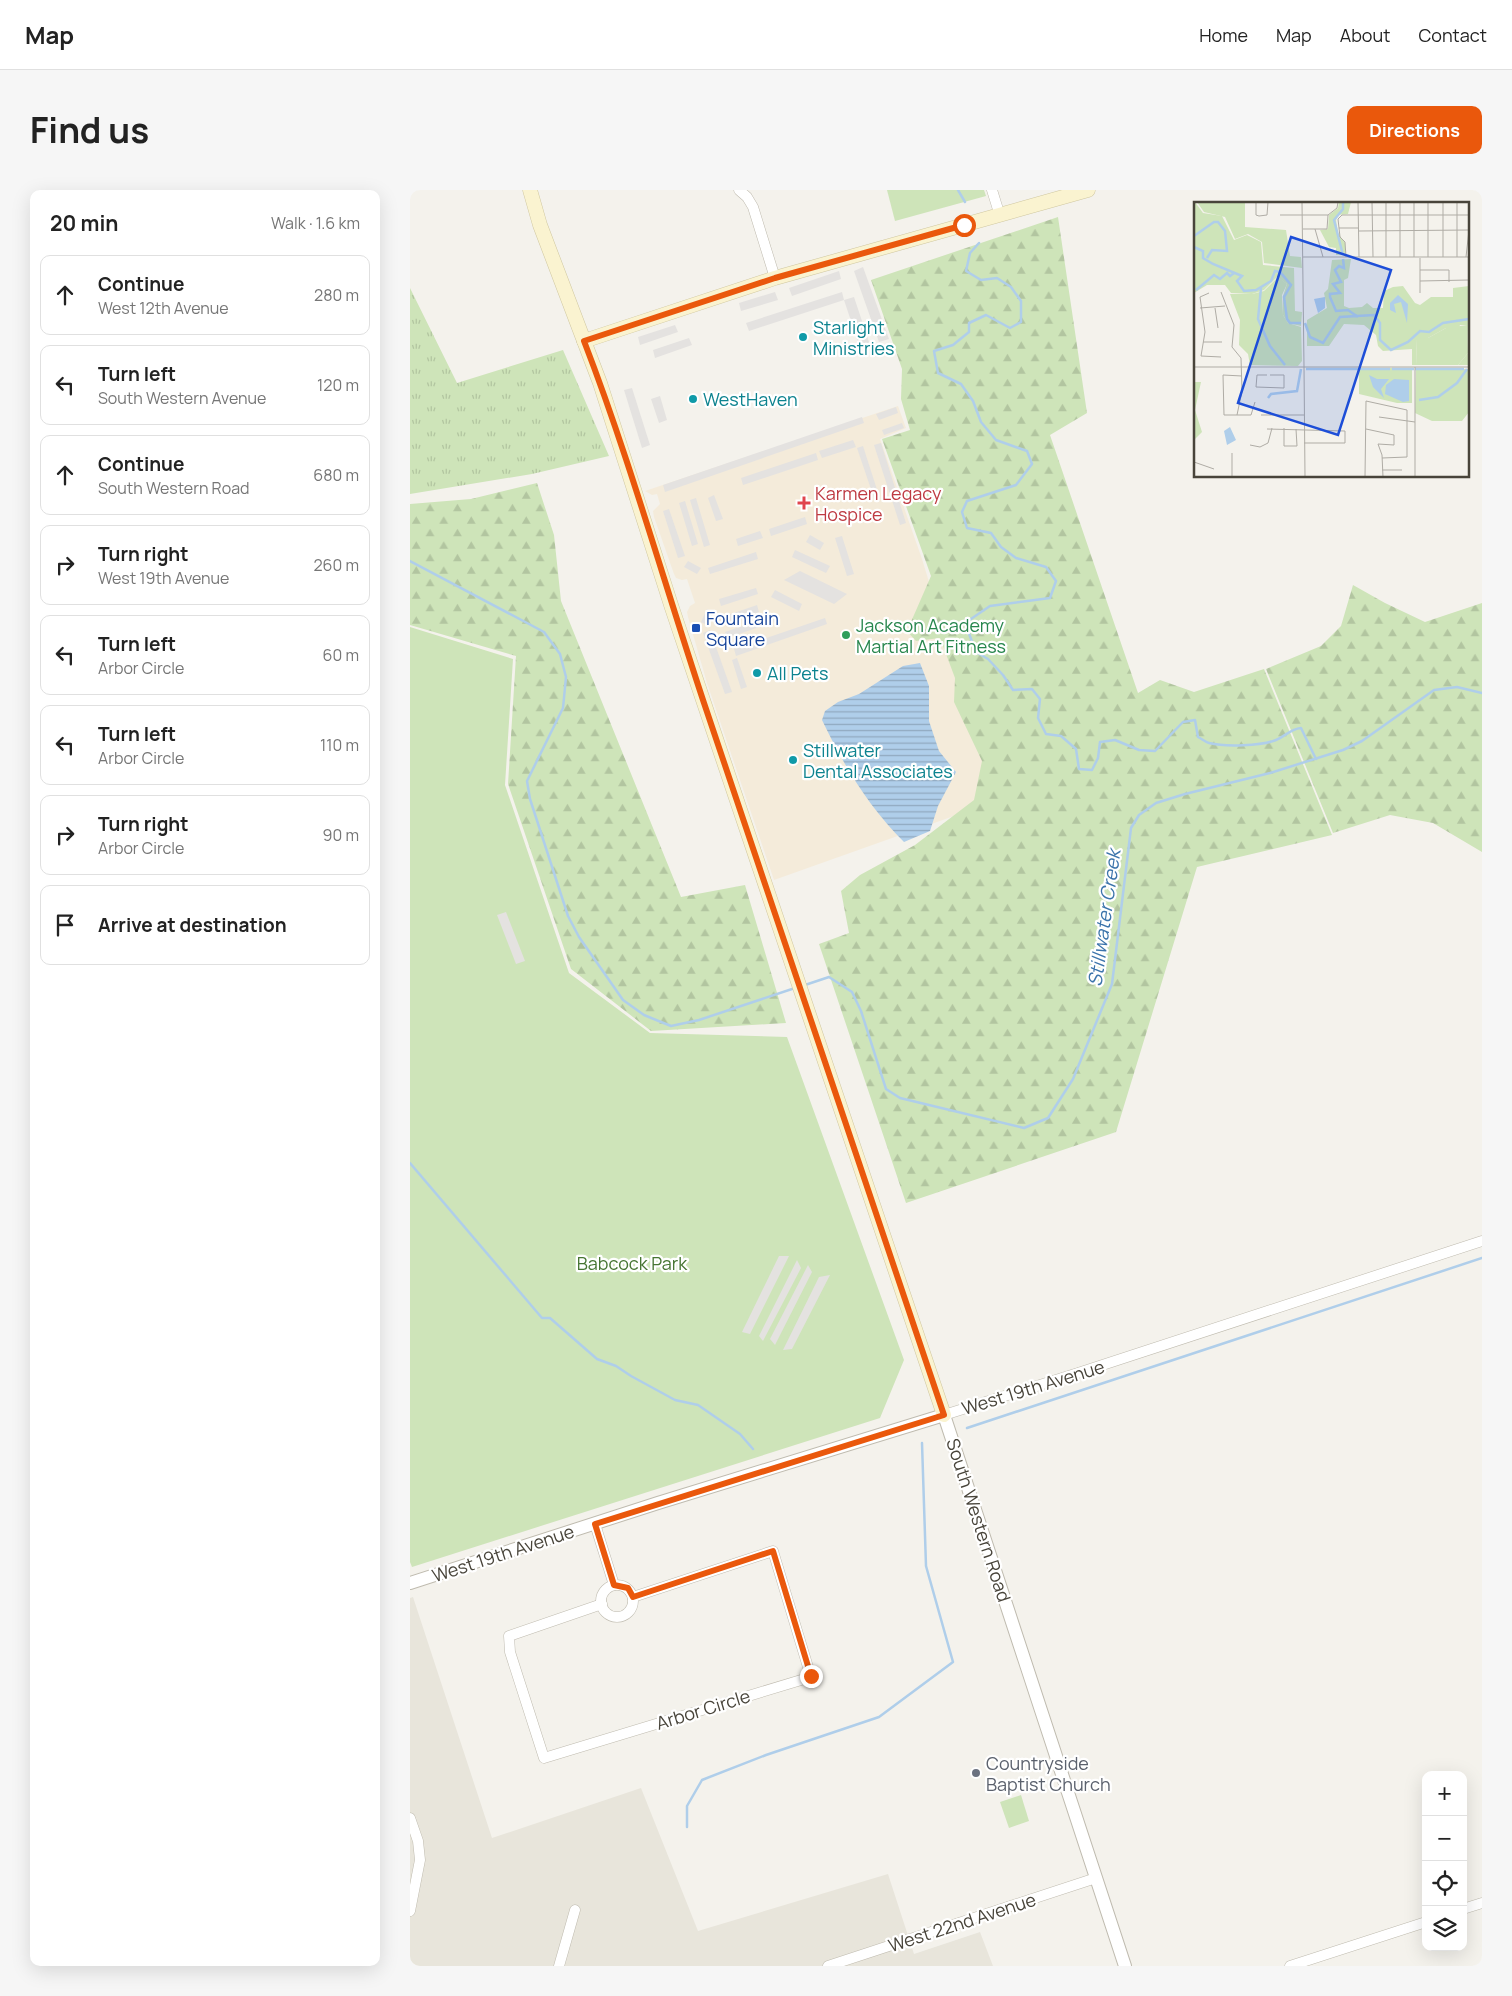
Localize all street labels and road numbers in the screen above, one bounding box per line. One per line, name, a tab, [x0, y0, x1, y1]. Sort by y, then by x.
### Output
street label: West 19th Avenue	[959, 1354, 1107, 1420]
street label: South Western Road	[941, 1435, 1017, 1605]
street label: West 19th Avenue	[429, 1519, 577, 1587]
street label: Arbor Circle	[653, 1683, 753, 1735]
street label: West 22nd Avenue	[885, 1887, 1039, 1957]

